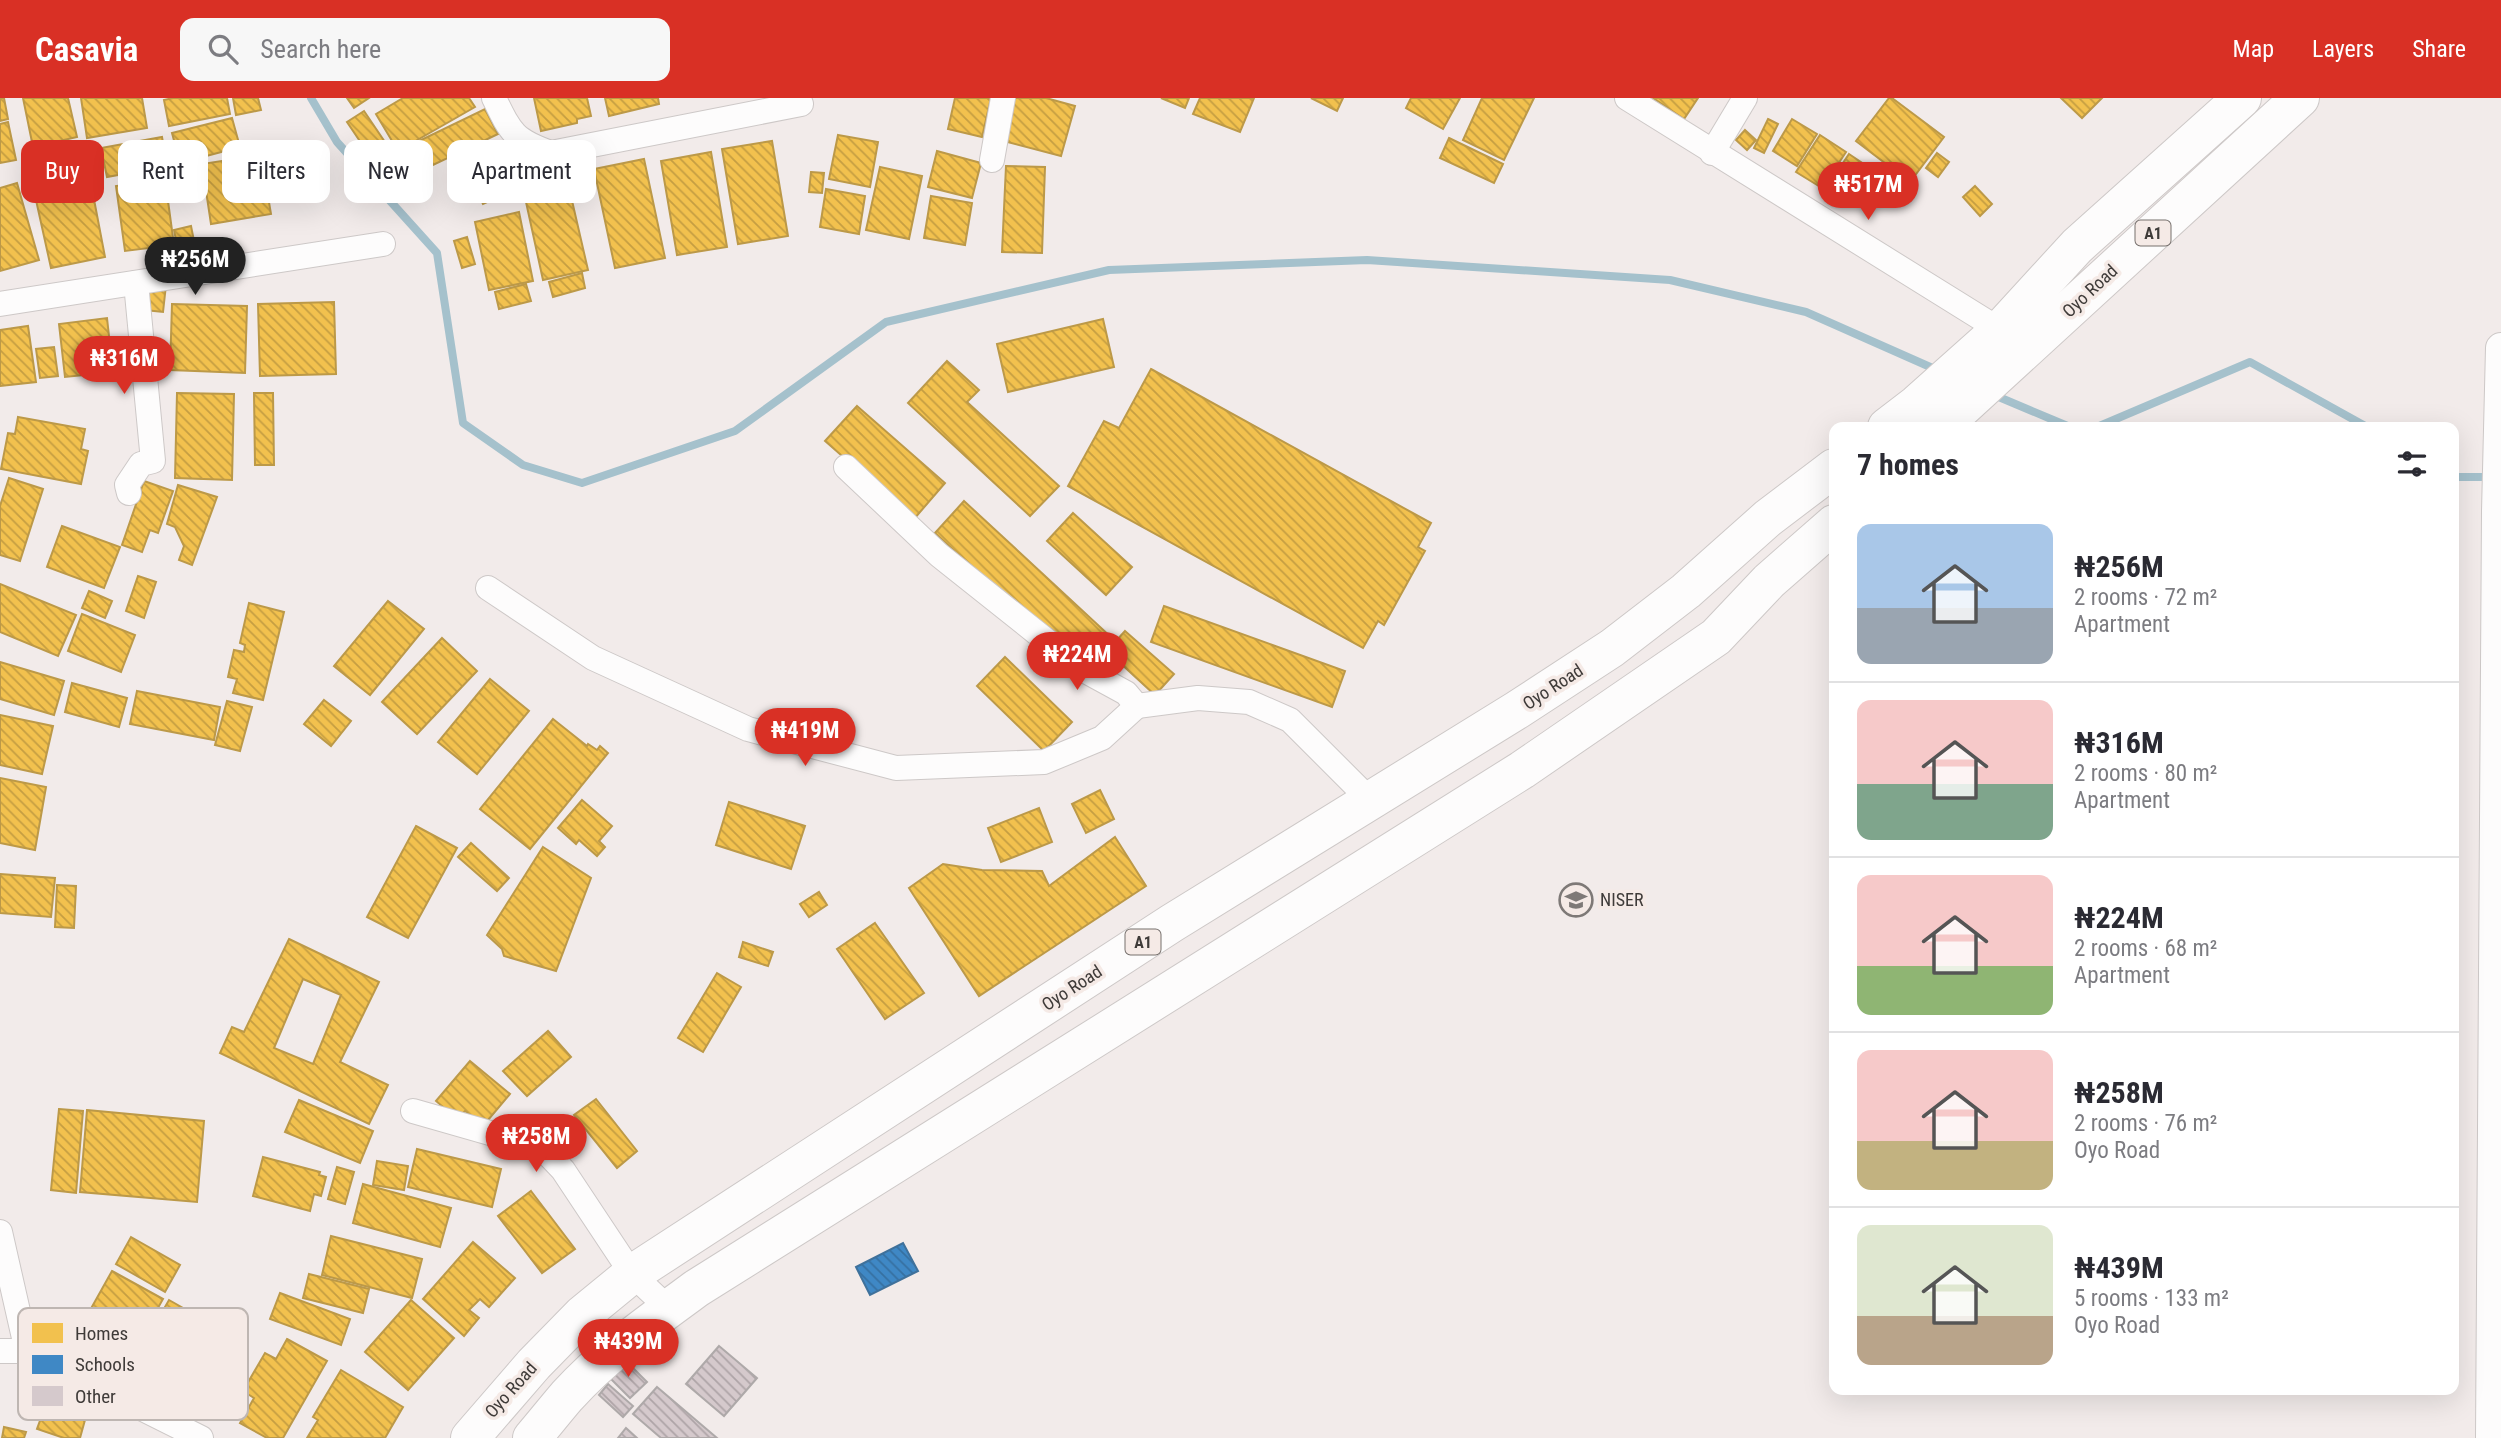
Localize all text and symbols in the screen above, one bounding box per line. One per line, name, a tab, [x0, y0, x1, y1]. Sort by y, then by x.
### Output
search box	[180, 18, 670, 81]
text: Casavia	[35, 30, 138, 69]
icon: search	[204, 30, 242, 68]
text: Search here	[260, 34, 381, 64]
text: Map	[2233, 35, 2274, 63]
text: Layers	[2312, 35, 2374, 63]
text: Share	[2412, 35, 2466, 63]
chip: Buy	[21, 140, 104, 203]
chip: Rent	[118, 140, 208, 203]
chip: Filters	[222, 140, 330, 203]
chip: New	[344, 140, 433, 203]
chip: Apartment	[447, 140, 596, 203]
pin: ₦517M	[1819, 162, 1917, 222]
text: ₦517M	[1834, 171, 1902, 198]
road number: A1	[2136, 220, 2170, 246]
pin: ₦256M	[146, 238, 244, 297]
text: ₦256M	[161, 246, 229, 273]
street label: Oyo Road	[2058, 260, 2122, 321]
pin: ₦316M	[75, 336, 173, 396]
text: ₦316M	[90, 345, 158, 372]
icon: filters	[2393, 445, 2431, 483]
text: 7 homes	[1857, 447, 1959, 482]
text: ₦256M	[2074, 549, 2164, 584]
icon: home	[1913, 552, 1997, 636]
text: 2 rooms · 72 m²	[2074, 584, 2217, 611]
text: Apartment	[2074, 611, 2170, 638]
pin: ₦224M	[1028, 632, 1126, 692]
text: ₦224M	[1043, 641, 1111, 668]
street label: Oyo Road	[1519, 659, 1587, 714]
pin: ₦419M	[756, 708, 854, 768]
text: ₦419M	[771, 717, 839, 744]
text: ₦316M	[2074, 725, 2164, 760]
icon: home	[1913, 728, 1997, 812]
text: 2 rooms · 80 m²	[2074, 760, 2217, 787]
text: Apartment	[2074, 787, 2170, 814]
school or university icon: NISER	[1557, 881, 1595, 919]
place label: NISER	[1600, 889, 1644, 910]
text: ₦224M	[2074, 900, 2164, 935]
icon: home	[1913, 903, 1997, 987]
road number: A1	[1126, 930, 1160, 954]
text: 2 rooms · 68 m²	[2074, 935, 2217, 962]
street label: Oyo Road	[1038, 960, 1106, 1015]
text: Apartment	[2074, 962, 2170, 989]
text: ₦258M	[2074, 1075, 2164, 1110]
icon: home	[1913, 1078, 1997, 1162]
text: 2 rooms · 76 m²	[2074, 1110, 2217, 1137]
pin: ₦258M	[487, 1114, 585, 1174]
text: ₦258M	[502, 1123, 570, 1150]
text: Oyo Road	[2074, 1137, 2160, 1164]
text: ₦439M	[2074, 1250, 2164, 1285]
icon: home	[1913, 1253, 1997, 1337]
text: 5 rooms · 133 m²	[2074, 1285, 2229, 1312]
legend	[18, 1308, 248, 1420]
text: Oyo Road	[2074, 1312, 2160, 1339]
pin: ₦439M	[579, 1320, 677, 1379]
text: Homes	[75, 1322, 128, 1345]
text: ₦439M	[594, 1328, 662, 1355]
text: Schools	[75, 1353, 135, 1376]
street label: Oyo Road	[480, 1358, 541, 1422]
text: Other	[75, 1385, 116, 1408]

